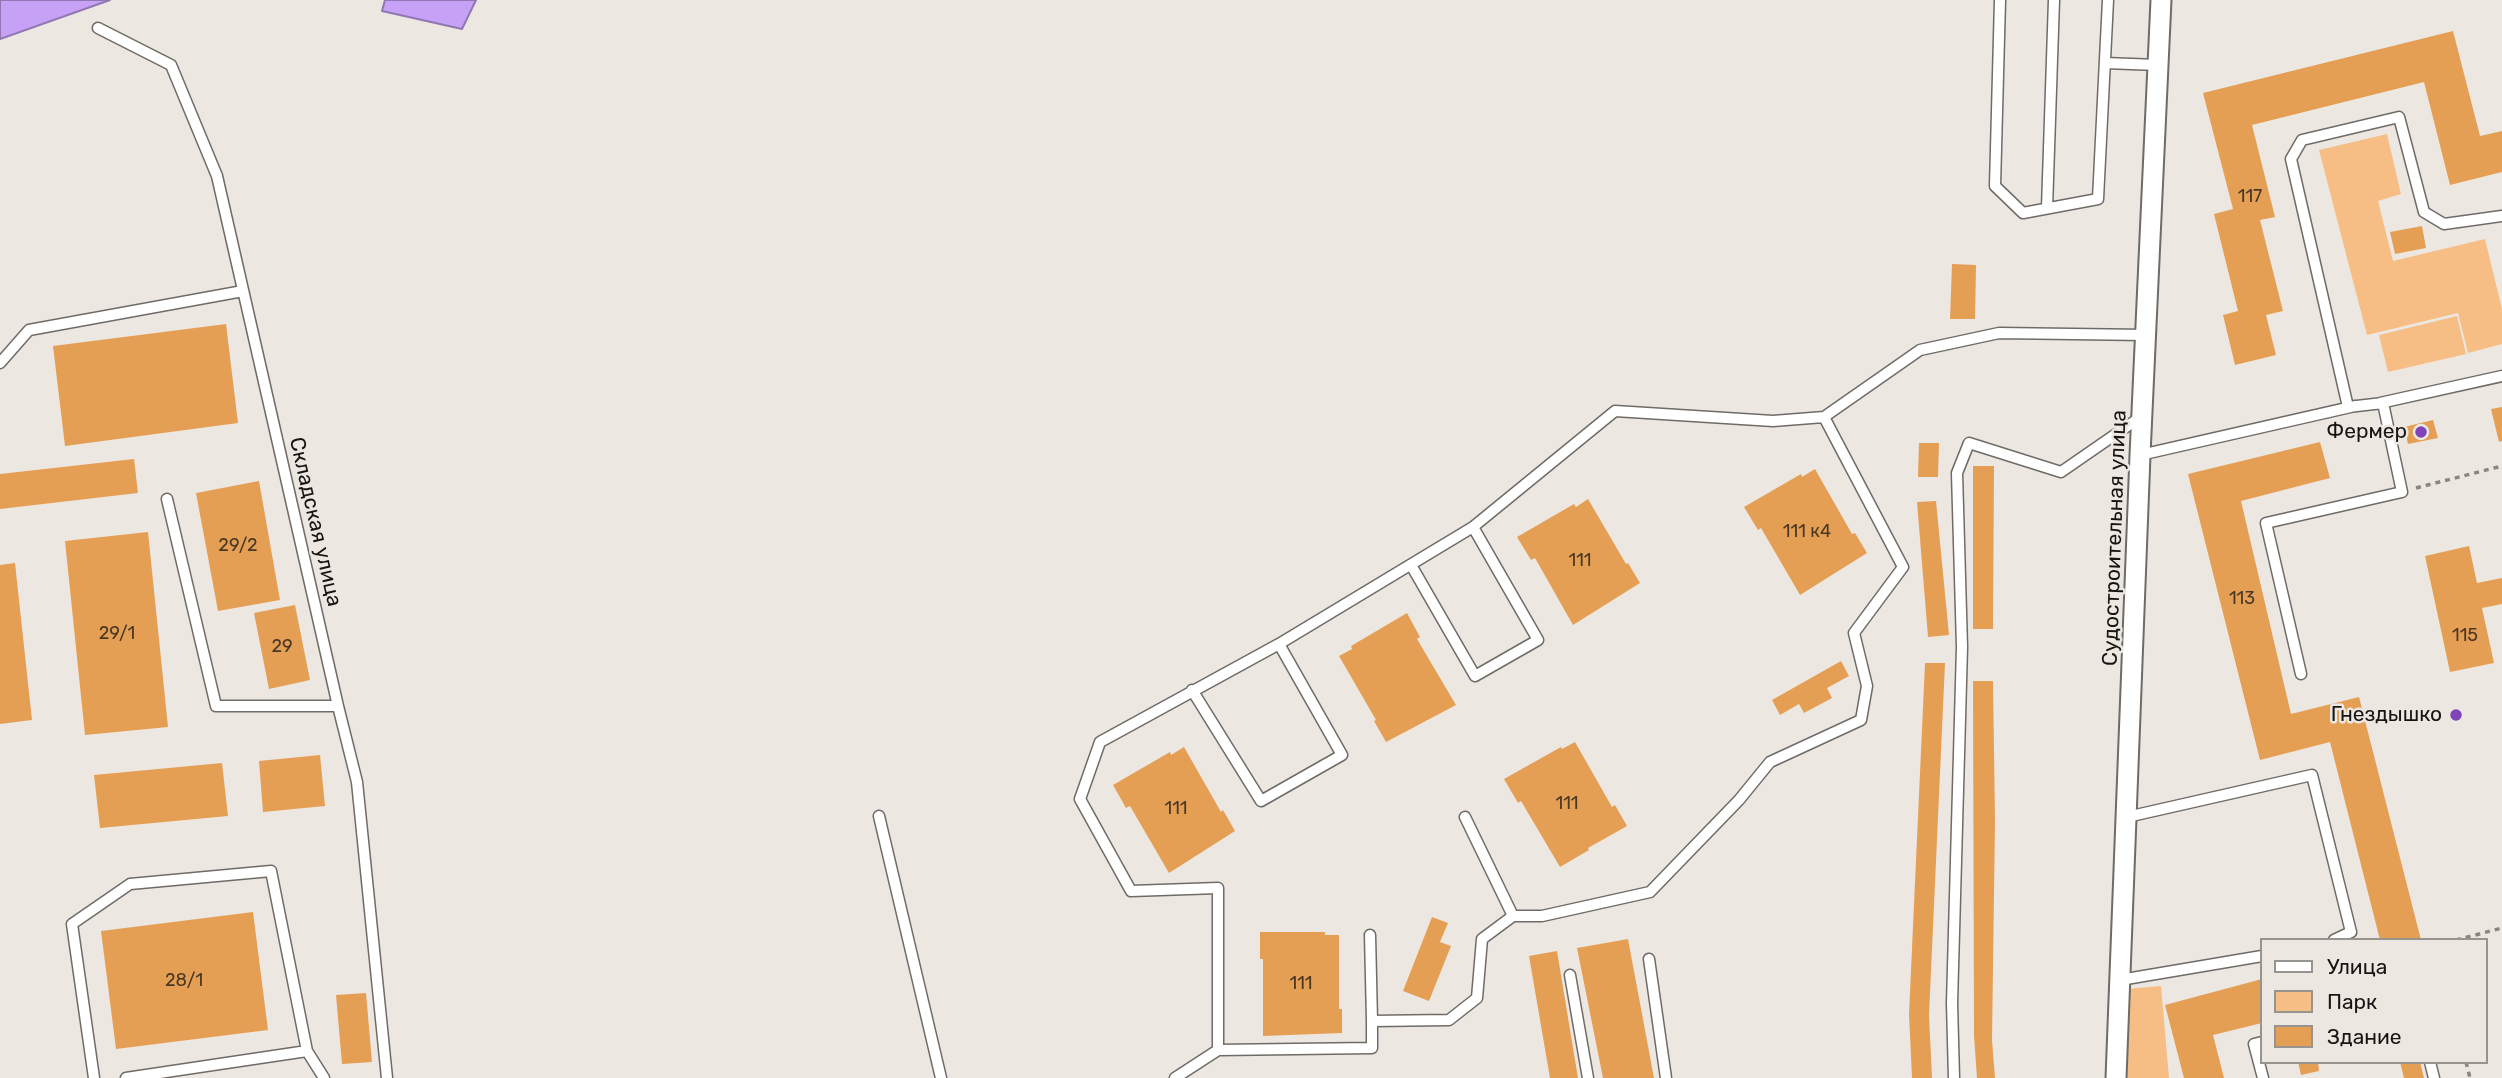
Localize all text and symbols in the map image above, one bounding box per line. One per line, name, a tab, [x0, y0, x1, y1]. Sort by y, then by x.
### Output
house number: 117	[2238, 186, 2262, 208]
street label: Судостроительная улица	[2098, 409, 2132, 667]
place label: Фермер	[2326, 419, 2407, 445]
marker: Фермер	[2413, 424, 2429, 440]
street label: Складская улица	[283, 435, 347, 609]
house number: 111 к4	[1783, 521, 1831, 543]
house number: 29/2	[218, 535, 258, 557]
house number: 111	[1568, 550, 1592, 572]
house number: 113	[2229, 588, 2255, 610]
house number: 29/1	[99, 623, 135, 645]
house number: 115	[2452, 625, 2478, 647]
house number: 29	[271, 636, 293, 658]
place label: Гнездышко	[2331, 702, 2442, 728]
marker: Гнездышко	[2448, 707, 2464, 723]
house number: 111	[1555, 793, 1579, 815]
house number: 111	[1164, 798, 1188, 820]
legend	[2260, 938, 2488, 1064]
text: Улица	[2327, 954, 2387, 979]
house number: 28/1	[165, 970, 203, 992]
house number: 111	[1289, 973, 1313, 995]
text: Парк	[2327, 989, 2377, 1014]
text: Здание	[2327, 1024, 2402, 1049]

